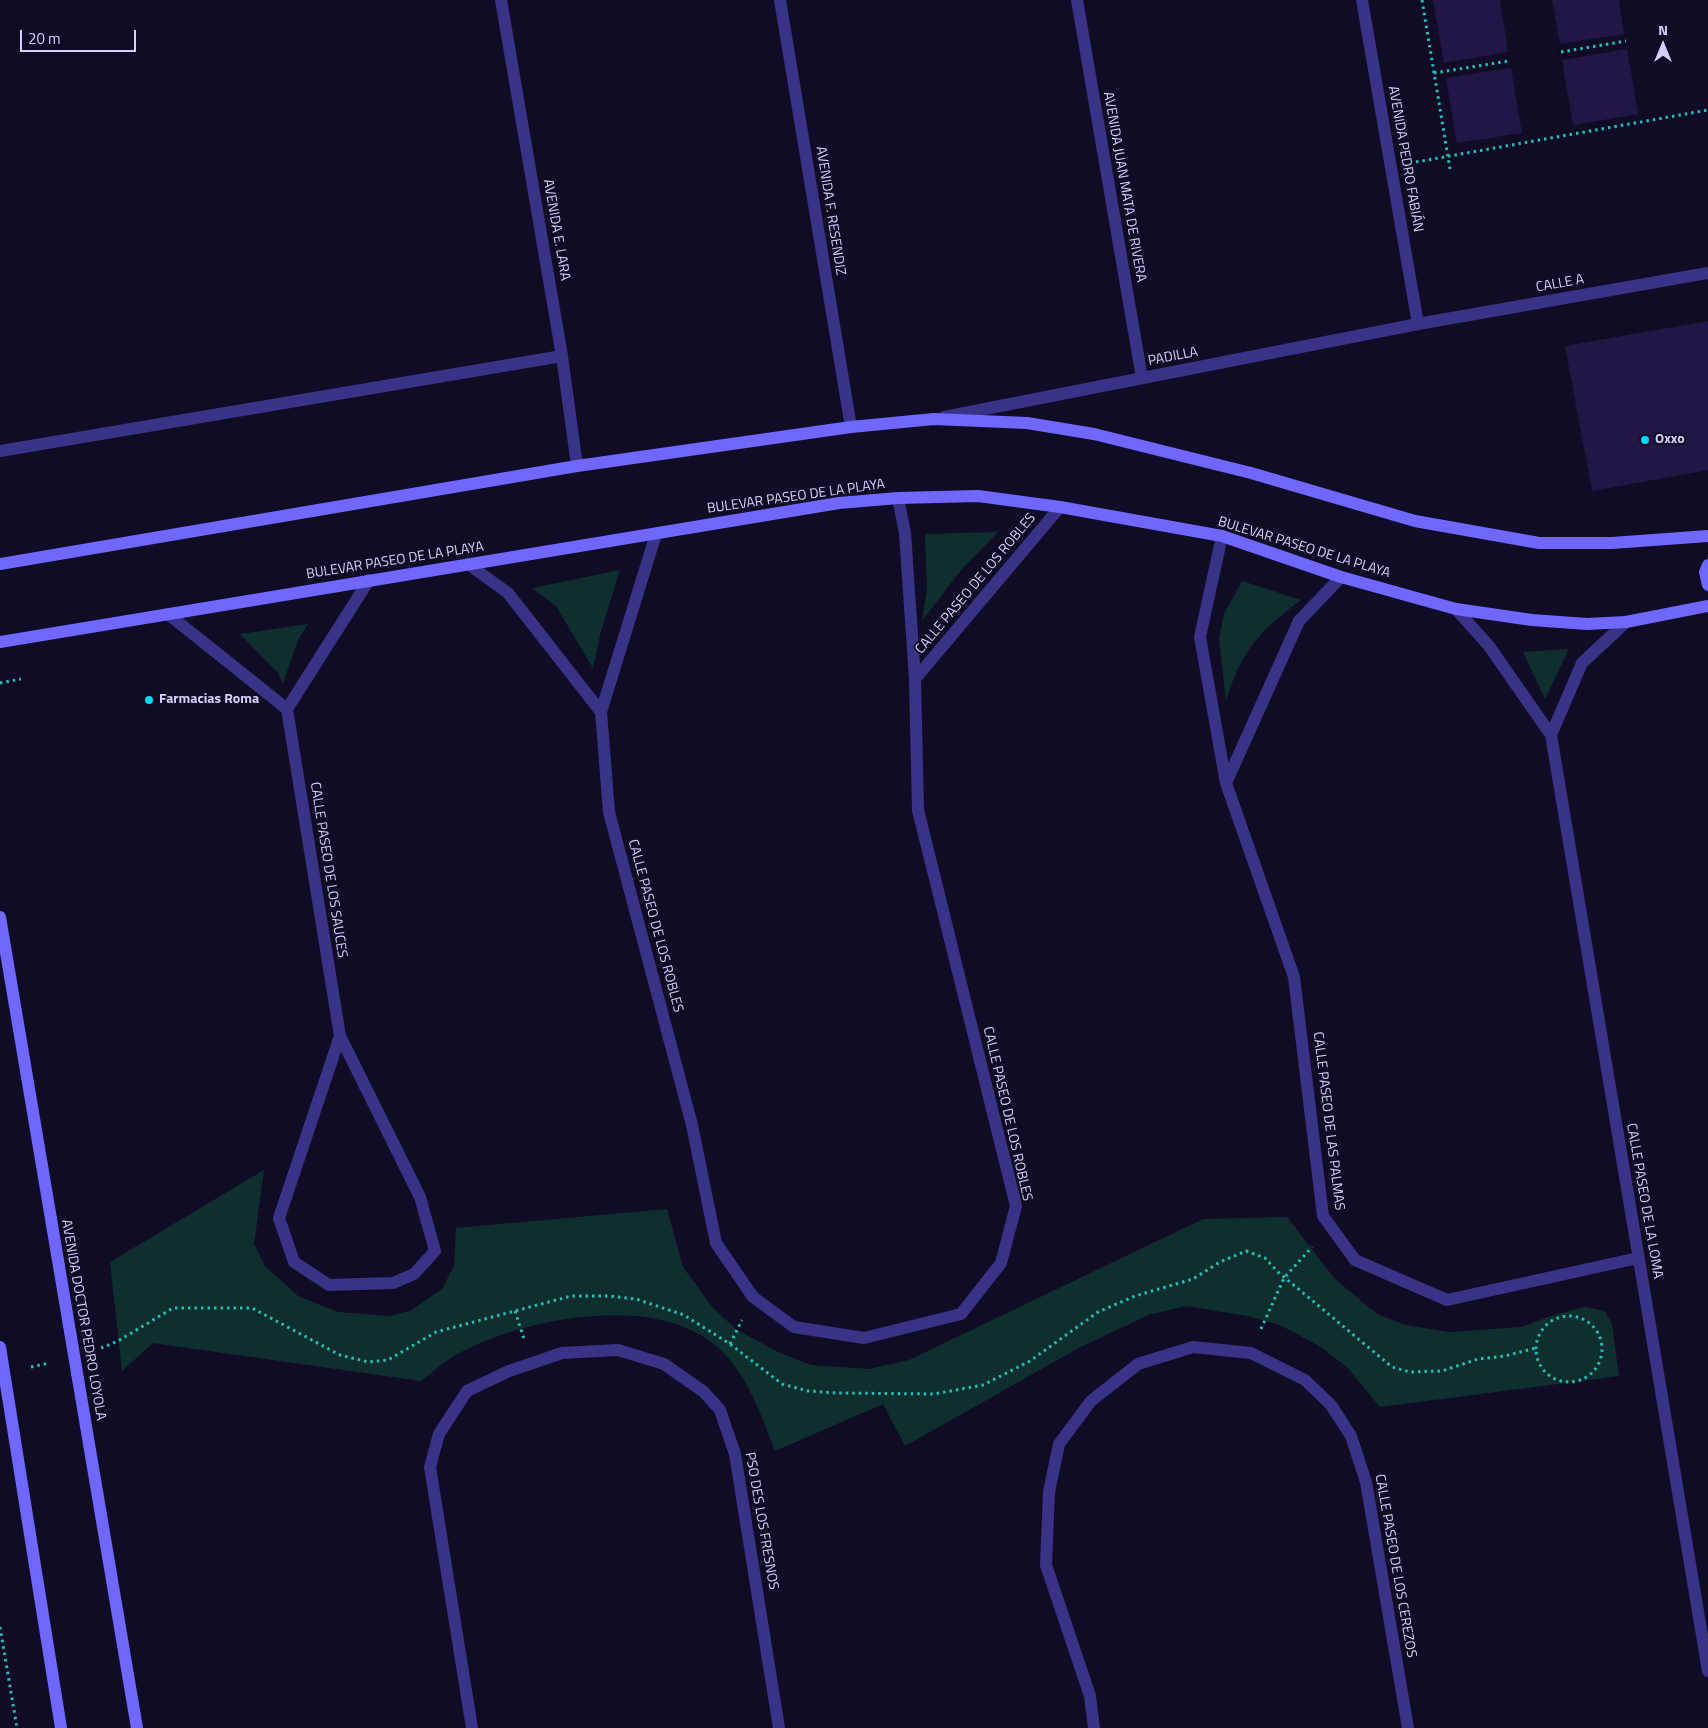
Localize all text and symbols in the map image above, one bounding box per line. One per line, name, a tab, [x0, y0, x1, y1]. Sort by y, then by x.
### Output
text: N	[1658, 19, 1668, 40]
scale bar	[22, 20, 139, 52]
north arrow	[1638, 20, 1688, 70]
text: 20 m	[28, 27, 61, 50]
street label: AVENIDA PEDRO FABIÁN	[1384, 85, 1426, 233]
street label: AVENIDA JUAN MATA DE RIVERA	[1099, 90, 1149, 284]
street label: AVENIDA F. RESENDIZ	[811, 145, 849, 277]
street label: AVENIDA E. LARA	[539, 178, 573, 282]
street label: CALLE A	[1535, 272, 1585, 296]
street label: PADILLA	[1147, 344, 1199, 370]
place label: Oxxo	[1655, 432, 1685, 448]
marker: Oxxo	[1639, 434, 1651, 446]
street label: BULEVAR PASEO DE LA PLAYA	[706, 476, 886, 518]
street label: CALLE PASEO DE LOS ROBLES	[912, 510, 1040, 658]
street label: BULEVAR PASEO DE LA PLAYA	[1216, 514, 1392, 582]
street label: BULEVAR PASEO DE LA PLAYA	[305, 539, 485, 583]
place label: Farmacias Roma	[159, 692, 259, 708]
marker: Farmacias Roma	[143, 694, 155, 706]
street label: CALLE PASEO DE LOS SAUCES	[306, 781, 350, 959]
street label: CALLE PASEO DE LOS ROBLES	[624, 838, 686, 1014]
street label: CALLE PASEO DE LOS ROBLES	[979, 1025, 1035, 1203]
street label: CALLE PASEO DE LAS PALMAS	[1309, 1031, 1347, 1211]
street label: CALLE PASEO DE LA LOMA	[1622, 1122, 1666, 1280]
street label: AVENIDA DOCTOR PEDRO LOYOLA	[57, 1218, 109, 1422]
street label: PSO DES LOS FRESNOS	[741, 1451, 781, 1591]
street label: CALLE PASEO DE LOS CEREZOS	[1371, 1473, 1419, 1659]

